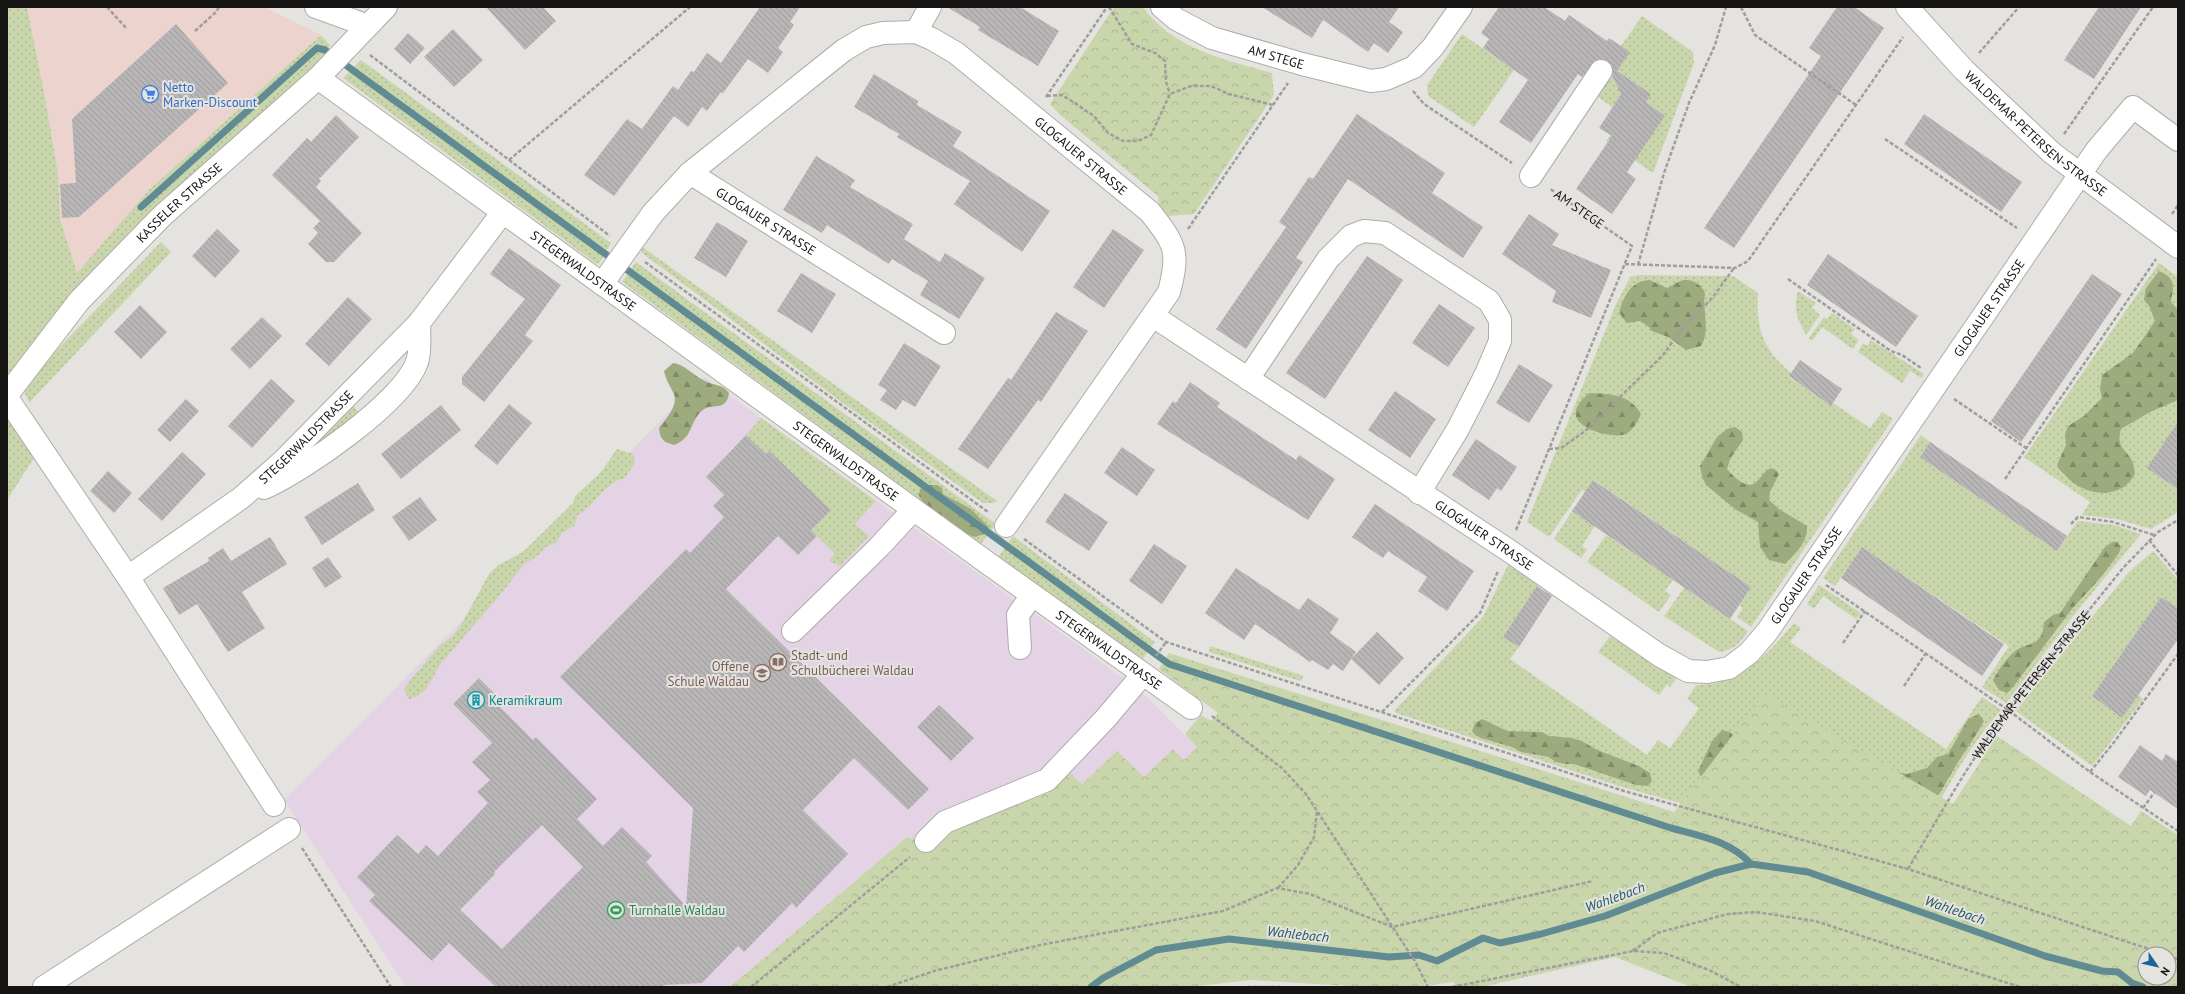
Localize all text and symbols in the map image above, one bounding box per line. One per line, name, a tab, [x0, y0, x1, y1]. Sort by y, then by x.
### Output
street label: AM STEGE	[1246, 40, 1306, 73]
street label: WALDEMAR-PETERSEN-STRASSE	[1961, 67, 2111, 200]
place label: Netto Marken-Discount	[163, 79, 258, 111]
supermarket icon: Netto Marken-Discount	[140, 84, 160, 104]
street label: GLOGAUER STRASSE	[1031, 113, 1131, 199]
street label: KASSELER STRASSE	[132, 158, 225, 246]
street label: GLOGAUER STRASSE	[713, 183, 819, 259]
street label: AM STEGE	[1551, 186, 1607, 232]
street label: STEGERWALDSTRASSE	[527, 226, 640, 314]
street label: GLOGAUER STRASSE	[1949, 256, 2028, 360]
street label: STEGERWALDSTRASSE	[255, 386, 357, 487]
street label: STEGERWALDSTRASSE	[790, 417, 902, 504]
street label: GLOGAUER STRASSE	[1432, 496, 1537, 574]
street label: GLOGAUER STRASSE	[1766, 523, 1845, 628]
street label: STEGERWALDSTRASSE	[1053, 606, 1166, 693]
street label: WALDEMAR-PETERSEN-STRASSE	[1968, 607, 2094, 762]
place label: Stadt- und Schulbücherei Waldau	[791, 647, 914, 679]
library icon: Stadt- und Schulbücherei Waldau	[768, 652, 788, 672]
place label: Offene Schule Waldau	[668, 658, 749, 690]
school or university icon: Offene Schule Waldau	[752, 663, 772, 683]
building icon: Keramikraum	[466, 690, 486, 710]
place label: Keramikraum	[489, 692, 562, 709]
water label: Wahlebach	[1583, 878, 1647, 916]
water label: Wahlebach	[1923, 891, 1987, 929]
sports icon: Turnhalle Waldau	[606, 900, 626, 920]
place label: Turnhalle Waldau	[629, 902, 725, 919]
water label: Wahlebach	[1266, 922, 1330, 946]
north arrow	[2137, 946, 2177, 986]
text: N	[2157, 965, 2173, 979]

